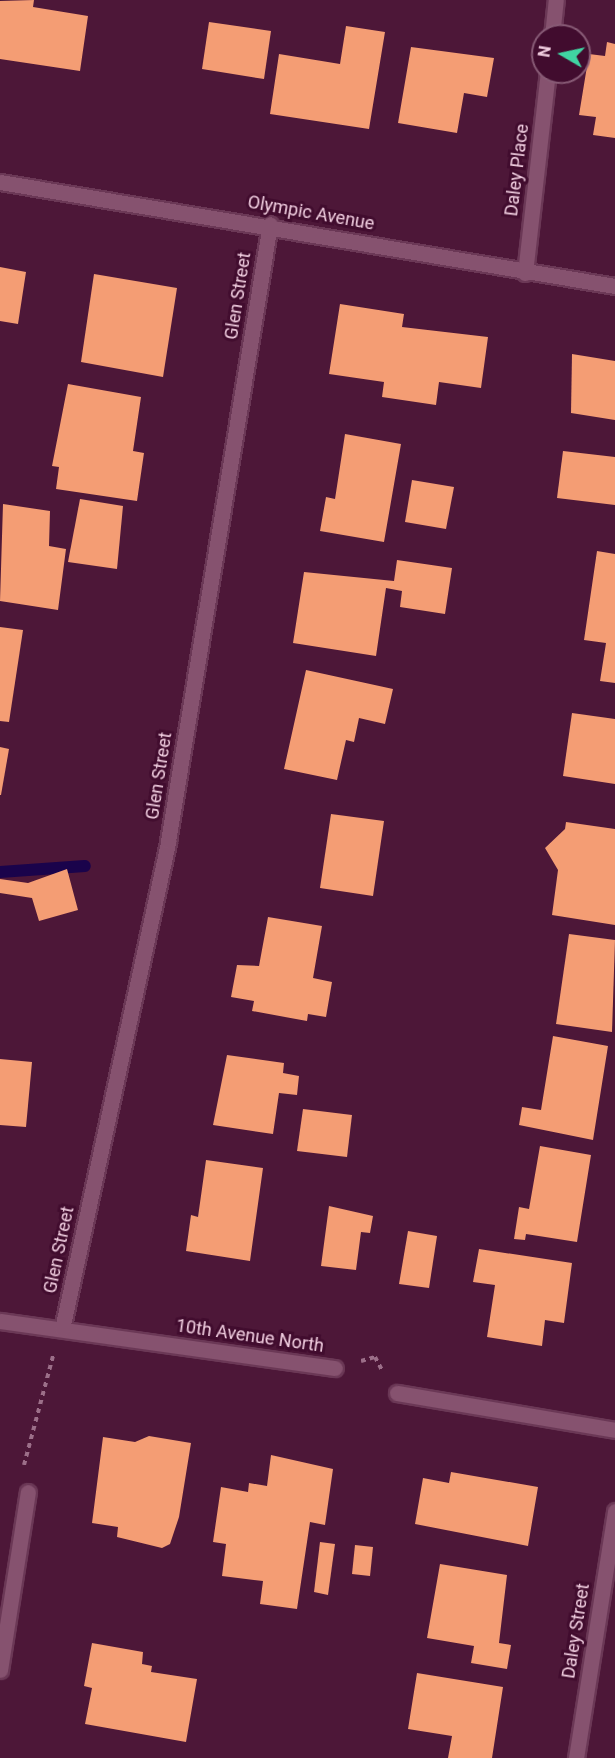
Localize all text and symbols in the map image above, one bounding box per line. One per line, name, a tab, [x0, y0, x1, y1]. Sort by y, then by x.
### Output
north arrow	[531, 24, 591, 84]
text: N	[534, 44, 555, 58]
street label: Daley Place	[501, 123, 533, 217]
street label: Olympic Avenue	[246, 191, 376, 235]
street label: Glen Street	[220, 251, 256, 341]
street label: Glen Street	[141, 731, 177, 821]
street label: Glen Street	[39, 1205, 79, 1295]
street label: 10th Avenue North	[175, 1315, 325, 1357]
street label: Daley Street	[558, 1582, 594, 1680]

